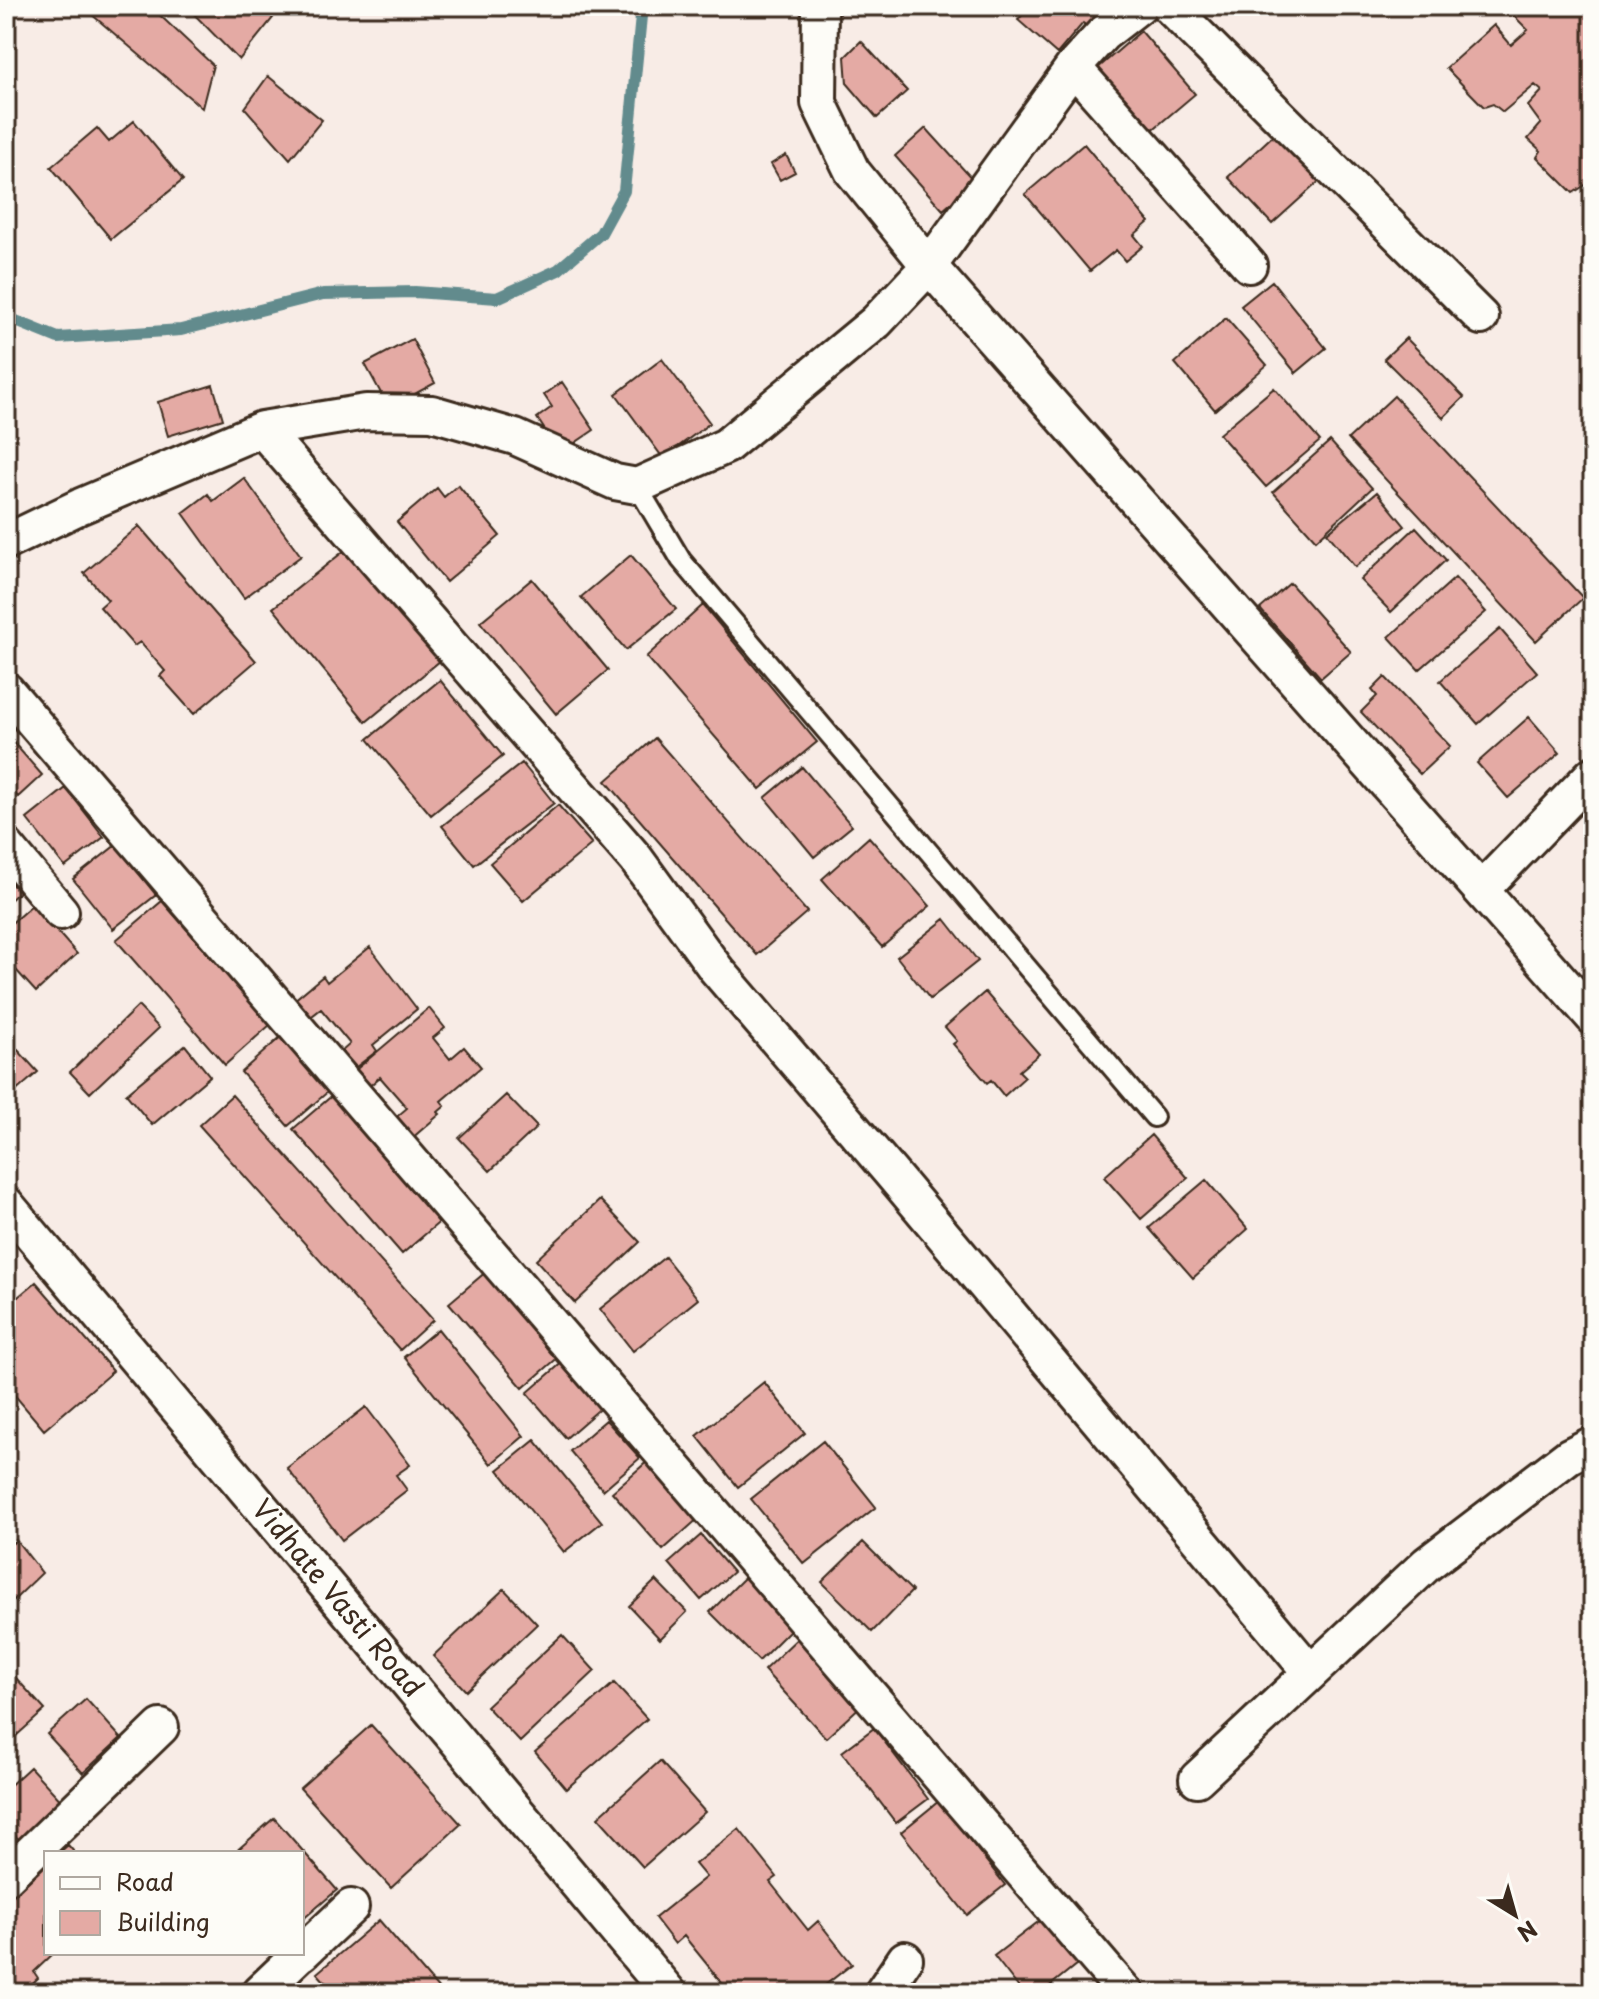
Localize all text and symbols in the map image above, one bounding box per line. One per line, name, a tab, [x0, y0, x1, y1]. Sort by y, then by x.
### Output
street label: Vidhate Vasti Road	[243, 1488, 435, 1706]
legend	[44, 1851, 304, 1955]
text: Road	[116, 1863, 174, 1899]
north arrow	[1475, 1875, 1555, 1955]
text: Building	[116, 1903, 210, 1939]
text: N	[1511, 1914, 1545, 1951]

